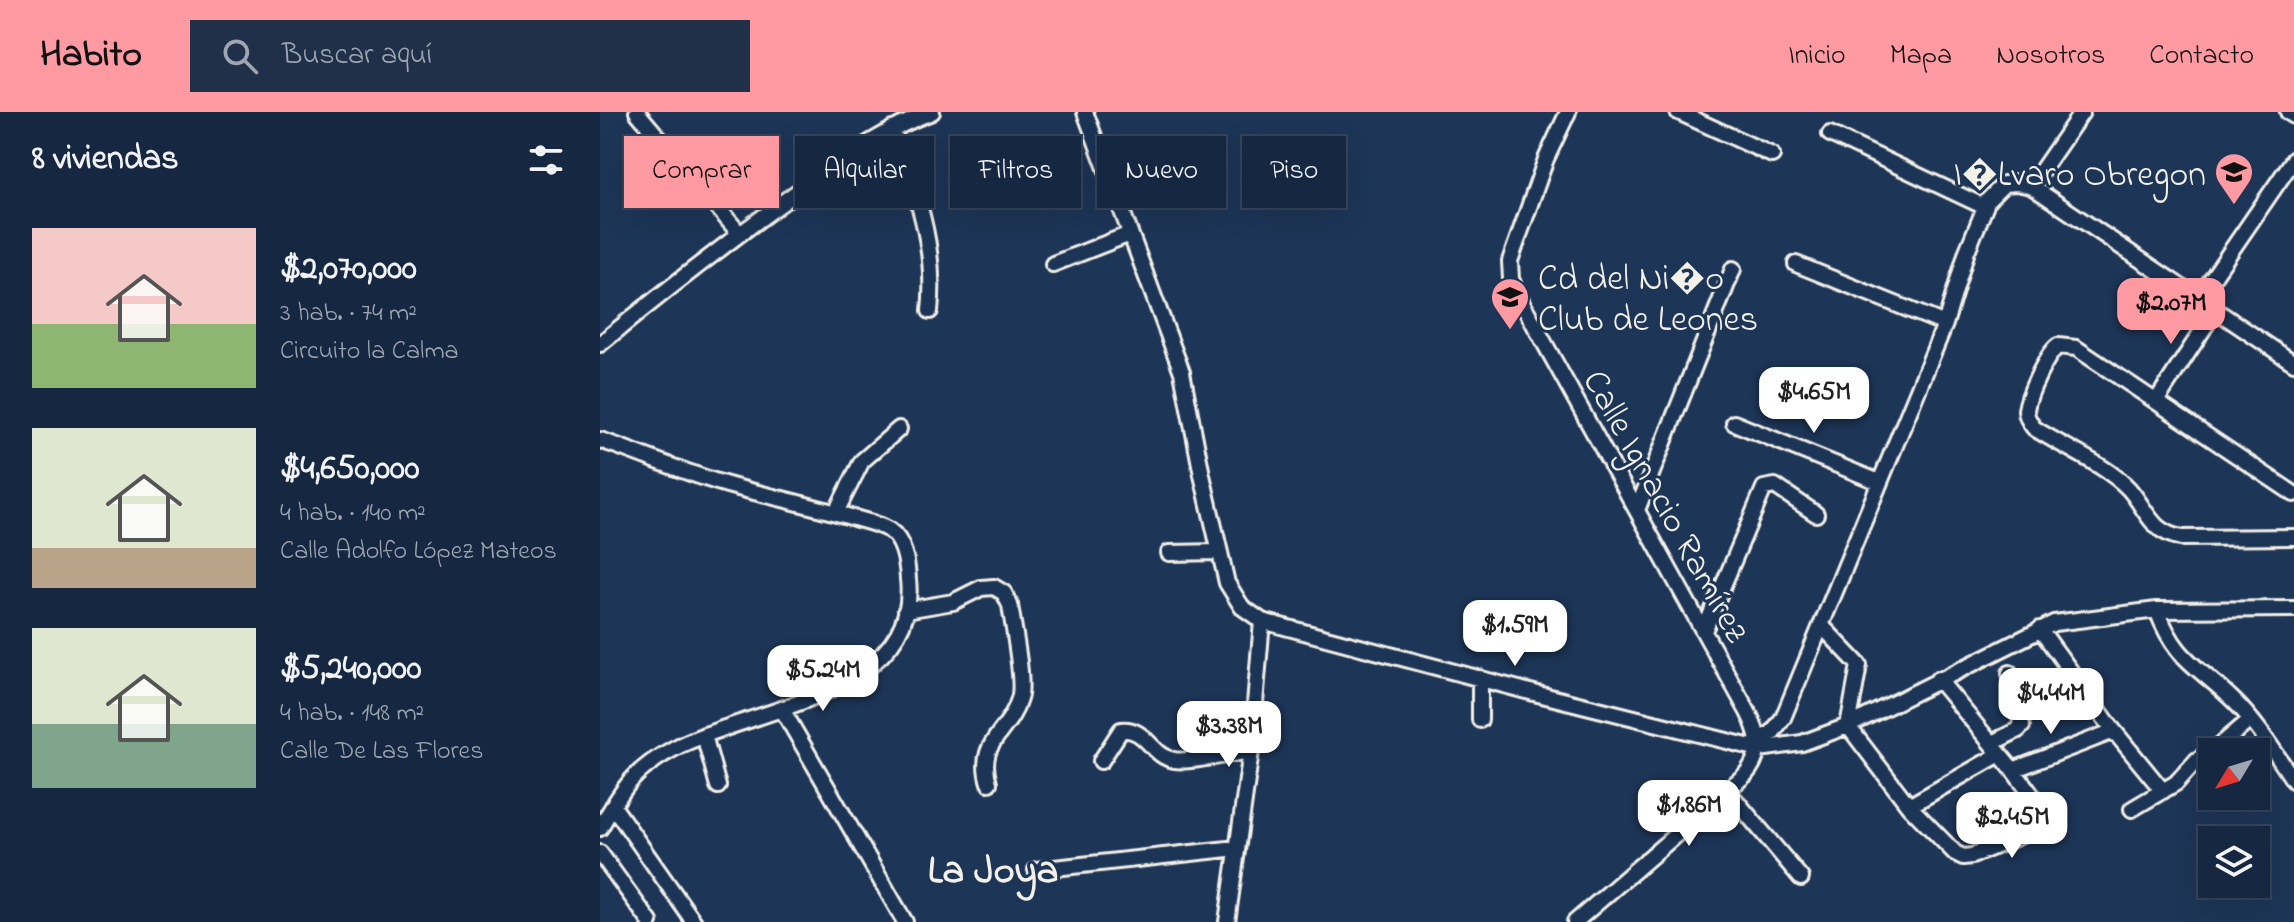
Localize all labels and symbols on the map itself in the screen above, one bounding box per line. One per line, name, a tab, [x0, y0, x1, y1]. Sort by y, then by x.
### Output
place label: I�Lvaro Obregon	[1953, 150, 2206, 203]
school or university icon: I�Lvaro Obregon	[2213, 151, 2255, 206]
place label: Cd del Ni�o Club de Leones	[1538, 254, 1758, 348]
school or university icon: Cd del Ni�o Club de Leones	[1489, 276, 1531, 331]
pin: $2.07M	[2106, 278, 2236, 346]
street label: Calle Ignacio Ramírez	[1567, 361, 1762, 654]
pin: $4.65M	[1749, 367, 1879, 435]
pin: $1.59M	[1450, 600, 1580, 668]
pin: $5.24M	[758, 645, 888, 713]
pin: $4.44M	[1986, 668, 2116, 736]
pin: $3.38M	[1164, 701, 1294, 769]
north arrow	[2198, 738, 2270, 810]
pin: $1.86M	[1624, 780, 1754, 848]
pin: $2.45M	[1947, 792, 2077, 860]
district label: La Joya	[928, 843, 1058, 902]

